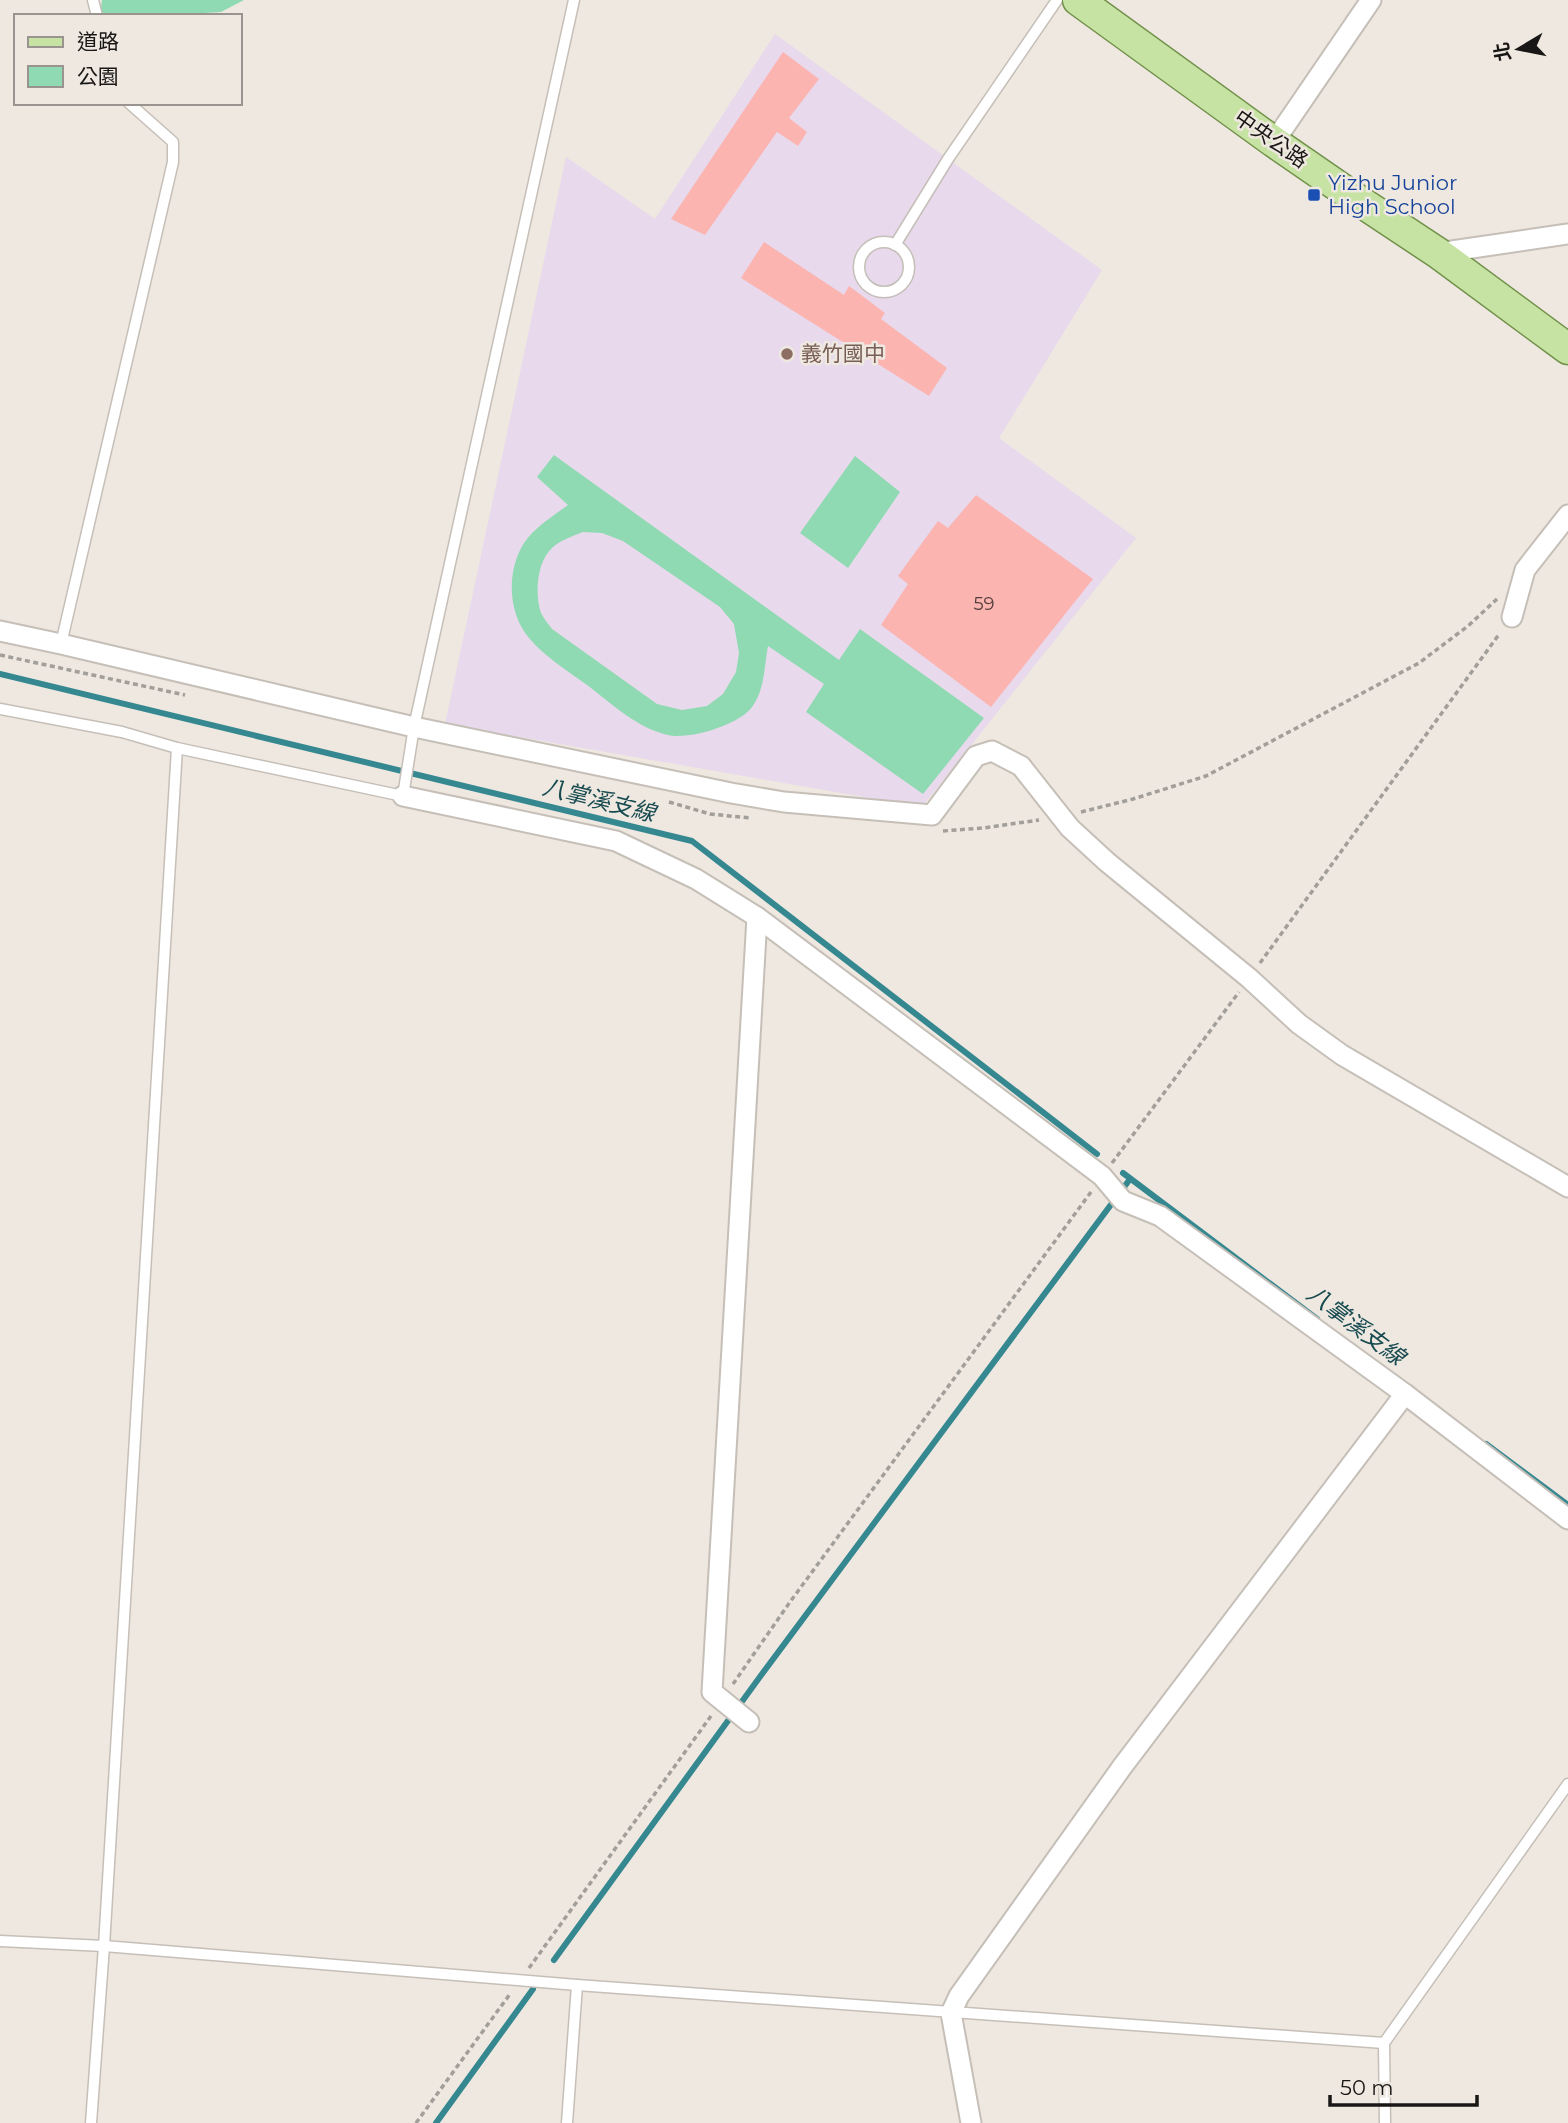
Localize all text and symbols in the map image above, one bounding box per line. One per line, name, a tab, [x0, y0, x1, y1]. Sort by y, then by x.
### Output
legend	[14, 14, 242, 105]
north arrow	[1484, 14, 1554, 84]
text: 道路	[77, 29, 119, 54]
text: 北	[1490, 41, 1516, 63]
text: 公園	[77, 64, 119, 89]
street label: 中央公路	[1230, 104, 1313, 173]
place label: Yizhu Junior High School	[1328, 170, 1457, 219]
marker: Yizhu Junior High School	[1306, 187, 1322, 203]
place label: 義竹國中	[801, 341, 885, 366]
marker: 義竹國中	[779, 346, 795, 362]
house number: 59	[973, 593, 995, 615]
water label: 八掌溪支線	[540, 773, 661, 828]
water label: 八掌溪支線	[1302, 1279, 1413, 1373]
scale bar	[1330, 2064, 1477, 2108]
text: 50 m	[1340, 2075, 1394, 2100]

